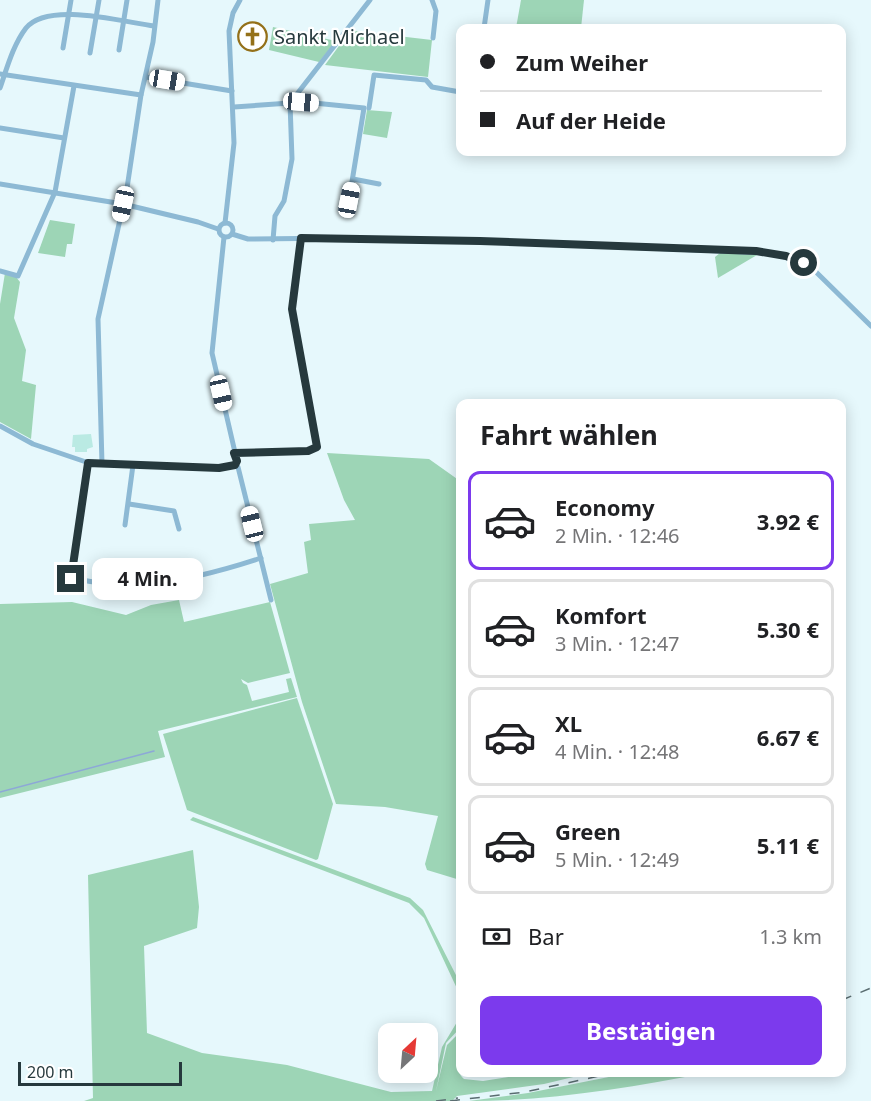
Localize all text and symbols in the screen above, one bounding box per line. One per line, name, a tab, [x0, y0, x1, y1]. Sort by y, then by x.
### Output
church icon: Sankt Michael	[237, 20, 269, 52]
place label: Sankt Michael	[274, 23, 405, 50]
text: Zum Weiher	[516, 47, 648, 77]
car	[148, 68, 186, 92]
car	[282, 91, 320, 113]
text: Auf der Heide	[516, 105, 666, 135]
car	[337, 181, 361, 219]
car	[110, 185, 136, 223]
route start	[790, 249, 817, 276]
car	[208, 373, 234, 413]
text: Fahrt wählen	[480, 416, 658, 453]
text: Economy	[555, 492, 654, 522]
icon: car	[483, 494, 537, 548]
car	[239, 504, 265, 544]
text: 3.92 €	[757, 506, 819, 536]
text: 2 Min. · 12:46	[555, 522, 680, 549]
callout: 4 Min.	[92, 558, 203, 600]
route end	[57, 565, 84, 592]
text: 4 Min.	[117, 565, 178, 592]
text: Komfort	[555, 600, 646, 630]
icon: car	[483, 602, 537, 656]
text: 5.30 €	[757, 614, 819, 644]
text: 3 Min. · 12:47	[555, 630, 680, 657]
text: XL	[555, 708, 582, 738]
icon: car	[483, 710, 537, 764]
text: 6.67 €	[757, 722, 819, 752]
text: 4 Min. · 12:48	[555, 738, 680, 765]
text: Green	[555, 816, 621, 846]
icon: car	[483, 818, 537, 872]
text: 5.11 €	[757, 830, 819, 860]
text: 5 Min. · 12:49	[555, 846, 680, 873]
icon: cash	[480, 920, 513, 953]
text: Bar	[528, 921, 564, 951]
text: 1.3 km	[759, 923, 822, 950]
button: Bestätigen	[480, 996, 822, 1065]
north arrow	[378, 1023, 438, 1083]
map controls	[378, 1023, 438, 1083]
scale bar	[18, 1059, 182, 1086]
text: 200 m	[27, 1061, 74, 1083]

